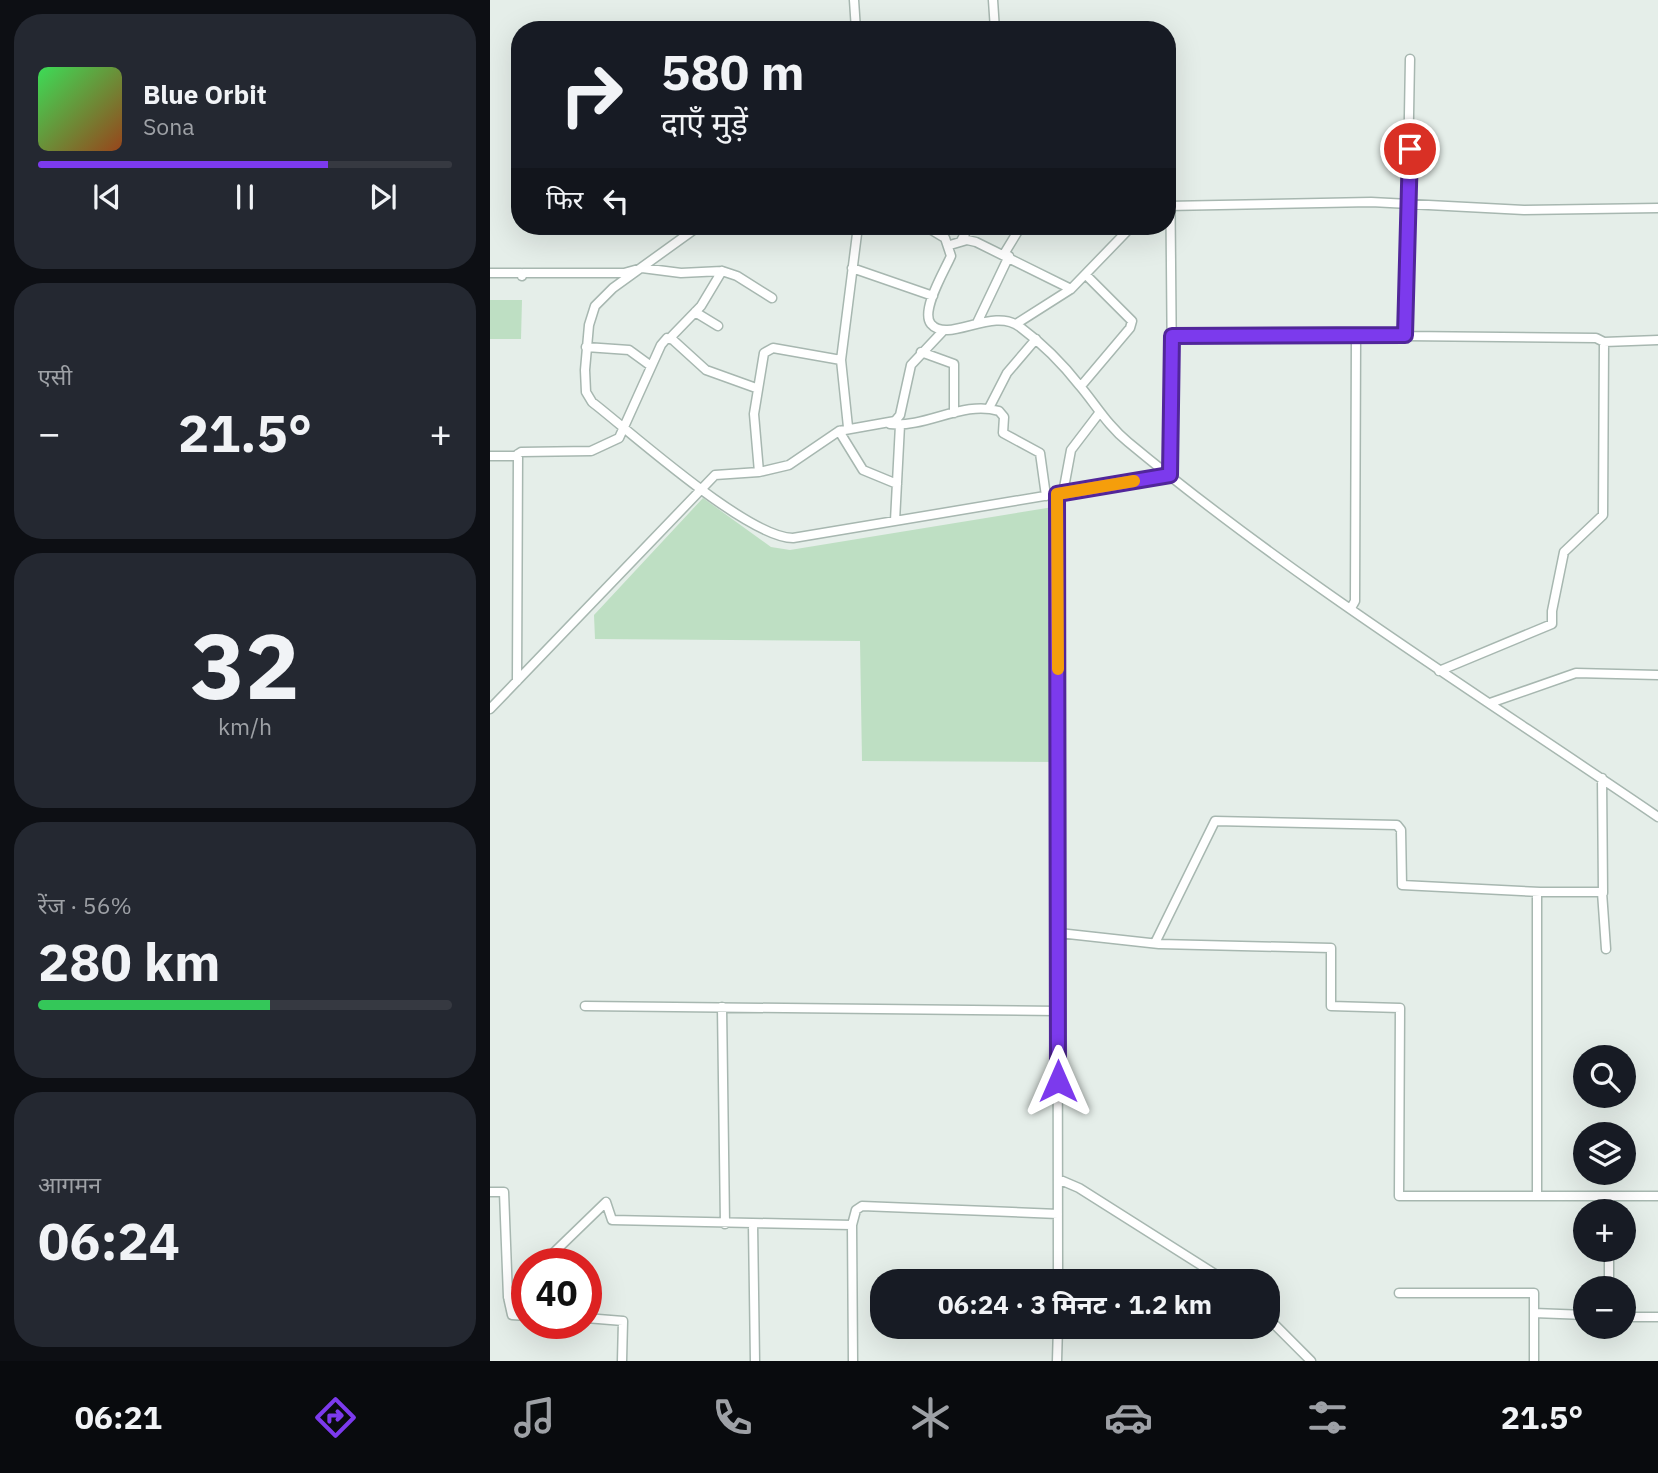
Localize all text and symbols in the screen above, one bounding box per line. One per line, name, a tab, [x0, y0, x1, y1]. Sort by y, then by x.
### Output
text: 580 m	[661, 40, 805, 103]
icon: right	[546, 49, 637, 140]
text: Blue Orbit	[143, 77, 267, 111]
text: दाएँ मुड़ें	[661, 102, 748, 144]
text: Sona	[143, 111, 195, 141]
pin	[1380, 119, 1440, 179]
icon: arrive	[1391, 130, 1429, 168]
icon: previous	[88, 178, 126, 216]
icon: pause	[226, 178, 264, 216]
icon: next	[364, 178, 402, 216]
text: फिर	[546, 182, 583, 216]
icon: left	[597, 182, 635, 220]
text: एसी	[38, 361, 72, 391]
text: 21.5°	[178, 399, 312, 466]
text: −	[38, 408, 61, 457]
text: +	[429, 408, 452, 457]
text: 32	[190, 606, 300, 724]
text: km/h	[218, 711, 272, 741]
text: रेंज · 56%	[38, 890, 132, 920]
text: 280 km	[38, 928, 220, 995]
position arrow	[1021, 1044, 1095, 1118]
map controls	[1573, 1045, 1636, 1339]
button: search	[1573, 1045, 1636, 1108]
button: layers	[1573, 1122, 1636, 1185]
text: आगमन	[38, 1169, 101, 1199]
button: +	[1573, 1199, 1636, 1262]
text: 06:24	[38, 1207, 180, 1274]
speed limit sign: 40	[511, 1248, 602, 1339]
button: −	[1573, 1276, 1636, 1339]
text: 06:24 · 3 मिनट · 1.2 km	[938, 1287, 1212, 1321]
icon: directions	[311, 1393, 360, 1442]
icon: music	[510, 1393, 559, 1442]
icon: phone	[708, 1393, 757, 1442]
icon: climate	[906, 1393, 955, 1442]
icon: car	[1104, 1393, 1153, 1442]
icon: filters	[1303, 1393, 1352, 1442]
text: 06:21	[75, 1396, 162, 1438]
text: 21.5°	[1501, 1396, 1583, 1438]

